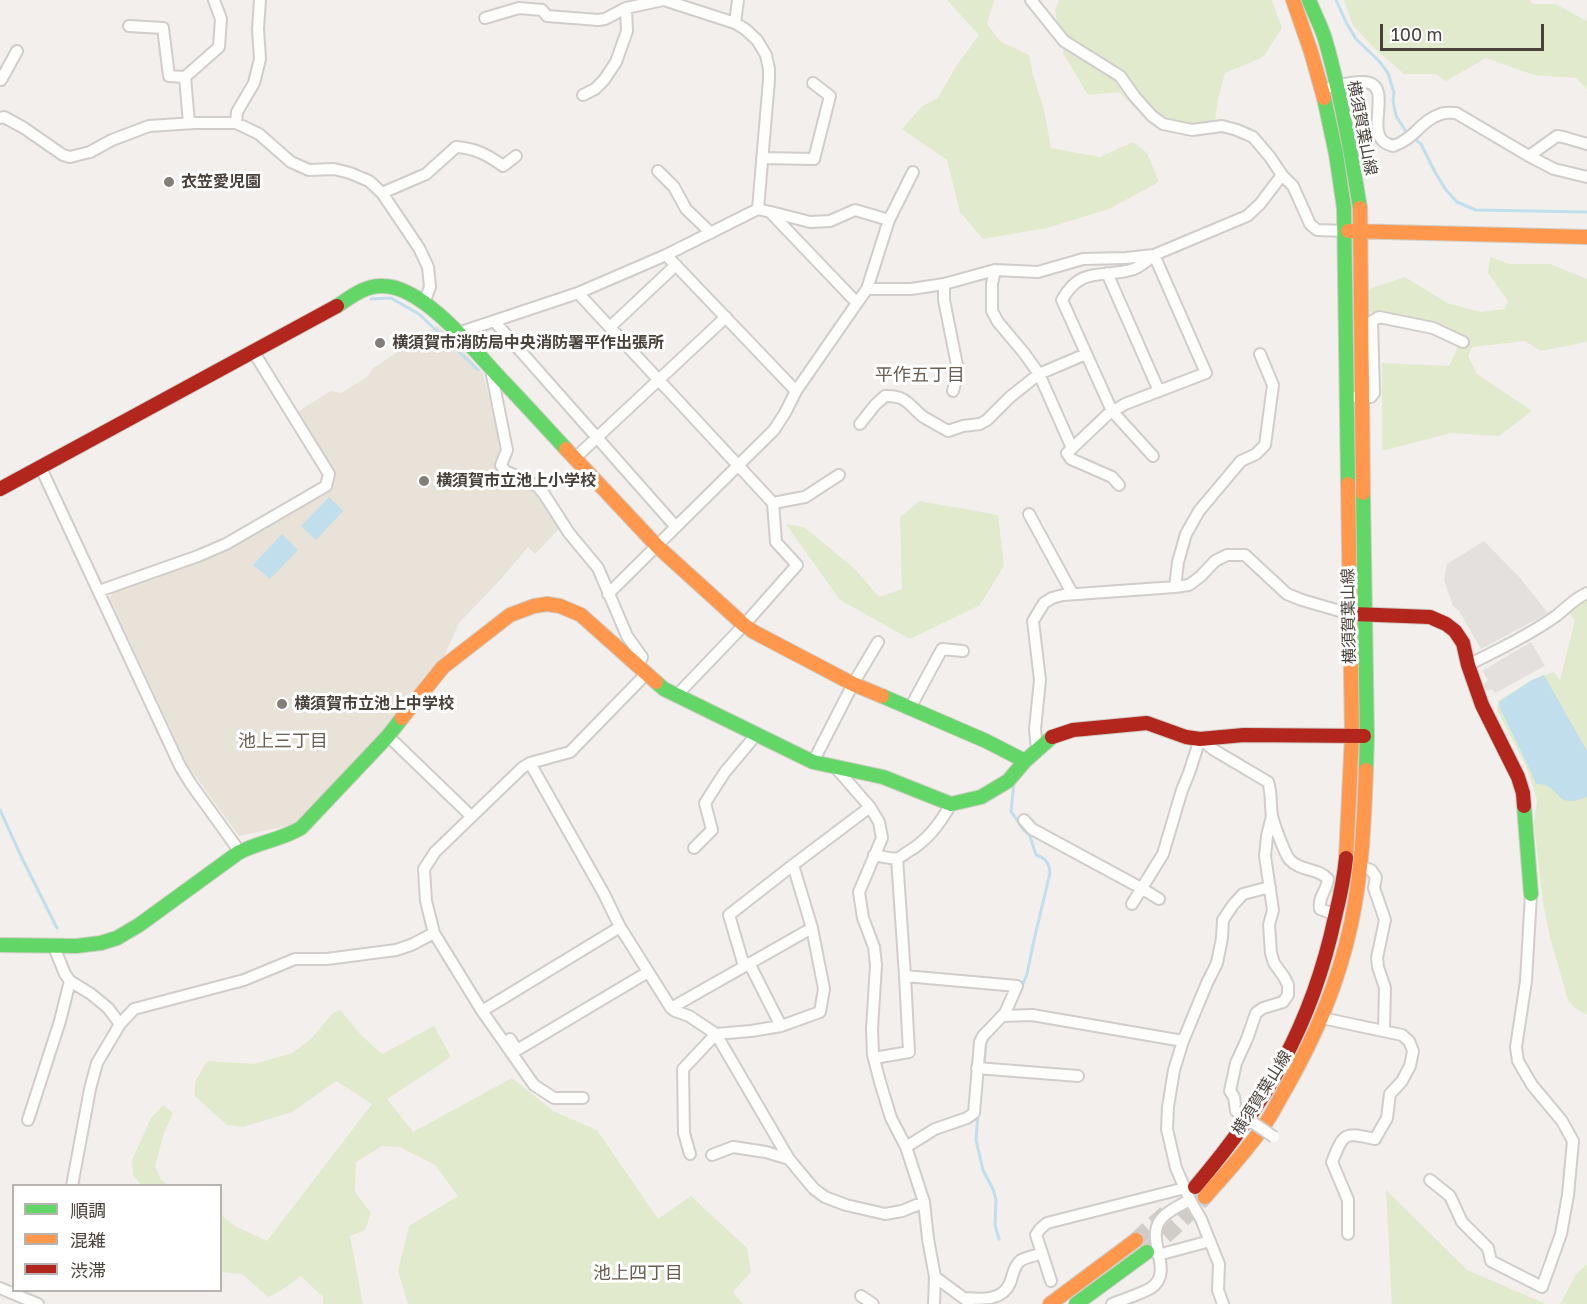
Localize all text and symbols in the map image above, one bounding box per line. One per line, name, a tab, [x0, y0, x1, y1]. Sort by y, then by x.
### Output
scale bar	[1383, 12, 1546, 50]
text: 100 m	[1391, 23, 1442, 45]
street label: 横須賀葉山線	[1343, 79, 1381, 177]
place label: 衣笠愛児園	[181, 172, 261, 192]
marker: 衣笠愛児園	[162, 175, 176, 189]
place label: 横須賀市消防局中央消防署平作出張所	[392, 333, 664, 353]
marker: 横須賀市消防局中央消防署平作出張所	[373, 336, 387, 350]
district label: 平作五丁目	[875, 364, 965, 386]
place label: 横須賀市立池上小学校	[436, 471, 596, 491]
marker: 横須賀市立池上小学校	[417, 474, 431, 488]
street label: 横須賀葉山線	[1339, 568, 1359, 664]
place label: 横須賀市立池上中学校	[294, 694, 454, 714]
marker: 横須賀市立池上中学校	[275, 697, 289, 711]
district label: 池上三丁目	[238, 730, 328, 752]
street label: 横須賀葉山線	[1228, 1047, 1296, 1139]
legend	[12, 1184, 222, 1292]
text: 順調	[70, 1199, 106, 1221]
text: 混雑	[70, 1229, 106, 1251]
text: 渋滞	[70, 1259, 106, 1281]
district label: 池上四丁目	[593, 1262, 683, 1284]

